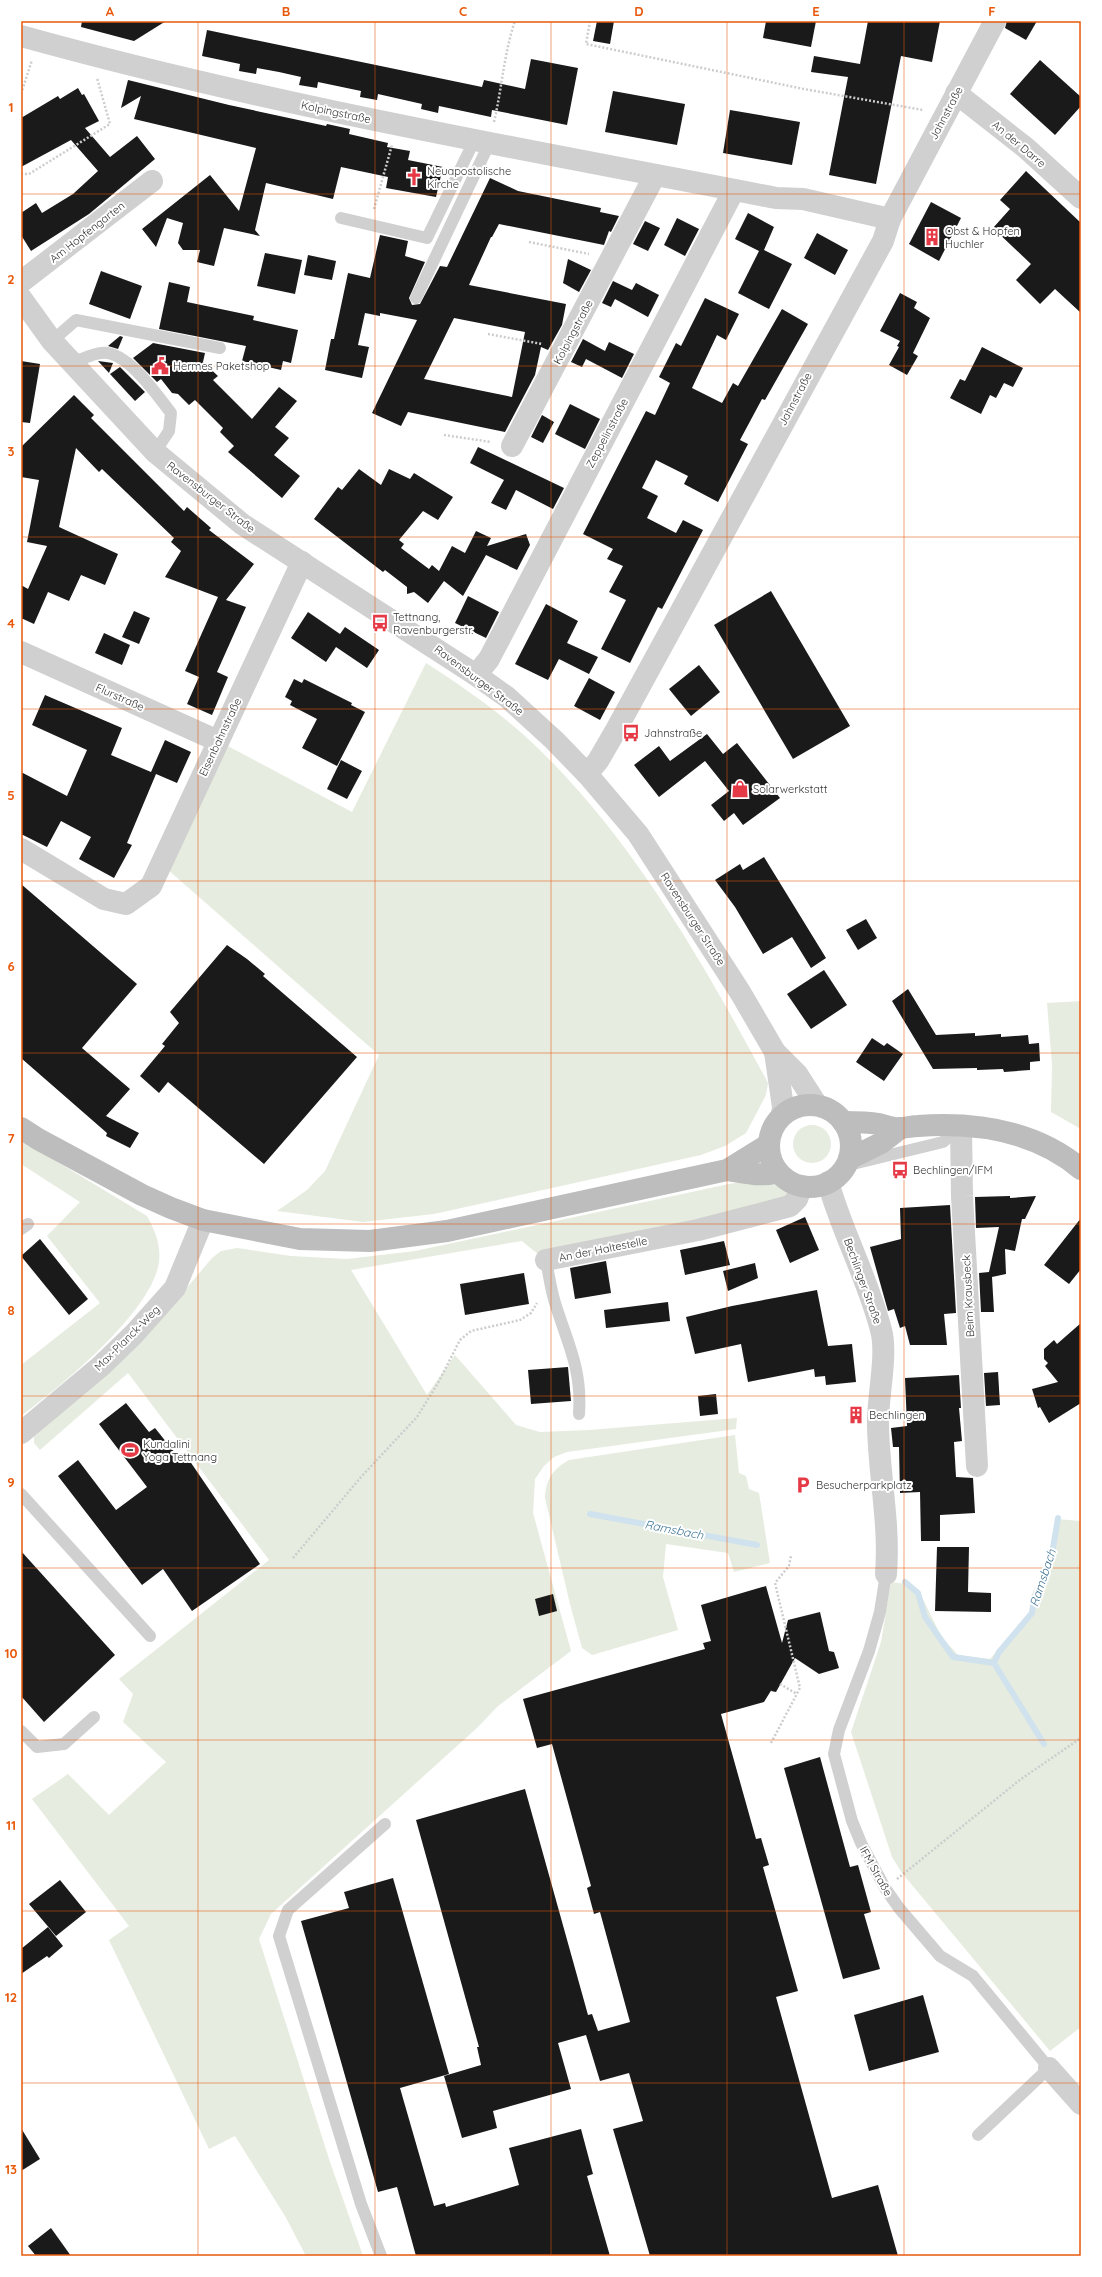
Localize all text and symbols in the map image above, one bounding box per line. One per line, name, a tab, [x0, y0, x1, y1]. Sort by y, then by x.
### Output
text: A	[106, 3, 115, 19]
text: B	[282, 3, 290, 19]
text: C	[459, 3, 467, 19]
text: D	[634, 3, 644, 19]
text: E	[812, 3, 820, 19]
text: F	[988, 3, 996, 19]
street label: Jahnstraße	[926, 84, 966, 142]
street label: Kolpingstraße	[300, 98, 372, 126]
text: 1	[8, 99, 14, 115]
street label: An der Darre	[989, 118, 1049, 170]
place label: Neuapostolische Kirche	[427, 164, 511, 191]
church icon: Neuapostolische Kirche	[404, 167, 424, 187]
street label: Am Hopfengarten	[47, 198, 127, 266]
place label: Obst & Hopfen Huchler	[945, 224, 1020, 251]
building icon: Obst & Hopfen Huchler	[922, 227, 942, 247]
text: 2	[7, 271, 15, 287]
street label: Kolpingstraße	[550, 297, 596, 367]
public building icon: Hermes Paketshop	[150, 356, 170, 376]
place label: Hermes Paketshop	[173, 359, 270, 373]
street label: Jahnstraße	[775, 370, 815, 428]
street label: Zeppelinstraße	[583, 396, 631, 470]
text: 3	[8, 443, 15, 459]
street label: Ravensburger Straße	[164, 458, 258, 536]
place label: Tettnang, Ravenburgerstr.	[393, 610, 473, 637]
bus stop icon: Tettnang, Ravenburgerstr.	[370, 613, 390, 633]
text: 4	[7, 615, 15, 631]
street label: Ravensburger Straße	[432, 642, 526, 718]
street label: Flurstraße	[94, 680, 146, 714]
street label: Eisenbahnstraße	[196, 696, 244, 778]
bus stop icon: Jahnstraße	[621, 723, 641, 743]
place label: Jahnstraße	[644, 726, 702, 740]
shop icon: Solarwerkstatt	[730, 779, 750, 799]
place label: Solarwerkstatt	[753, 782, 828, 796]
text: 5	[7, 787, 15, 803]
street label: Ravensburger Straße	[658, 870, 728, 968]
text: 6	[7, 958, 15, 974]
text: 7	[7, 1130, 15, 1146]
bus stop icon: Bechlingen/IFM	[890, 1160, 910, 1180]
place label: Bechlingen/IFM	[913, 1163, 993, 1177]
street label: An der Haltestelle	[558, 1234, 648, 1264]
street label: Bechlinger Straße	[841, 1236, 885, 1326]
street label: Beim Krausbeck	[959, 1254, 977, 1338]
text: 8	[7, 1302, 15, 1318]
street label: Max-Planck-Weg	[91, 1302, 163, 1374]
building icon: Bechlingen	[846, 1405, 866, 1425]
place label: Bechlingen	[869, 1408, 925, 1422]
place label: Kundalini Yoga Tettnang	[143, 1437, 217, 1464]
sports icon: Kundalini Yoga Tettnang	[120, 1440, 140, 1460]
text: 9	[7, 1474, 15, 1490]
parking icon: Besucherparkplatz	[793, 1475, 813, 1495]
place label: Besucherparkplatz	[816, 1478, 912, 1492]
water label: Ramsbach	[643, 1516, 705, 1543]
water label: Ramsbach	[1026, 1547, 1059, 1608]
text: 10	[4, 1645, 18, 1661]
text: 11	[6, 1817, 16, 1833]
street label: IFM Straße	[857, 1844, 895, 1898]
text: 12	[5, 1989, 17, 2005]
text: 13	[5, 2161, 17, 2177]

